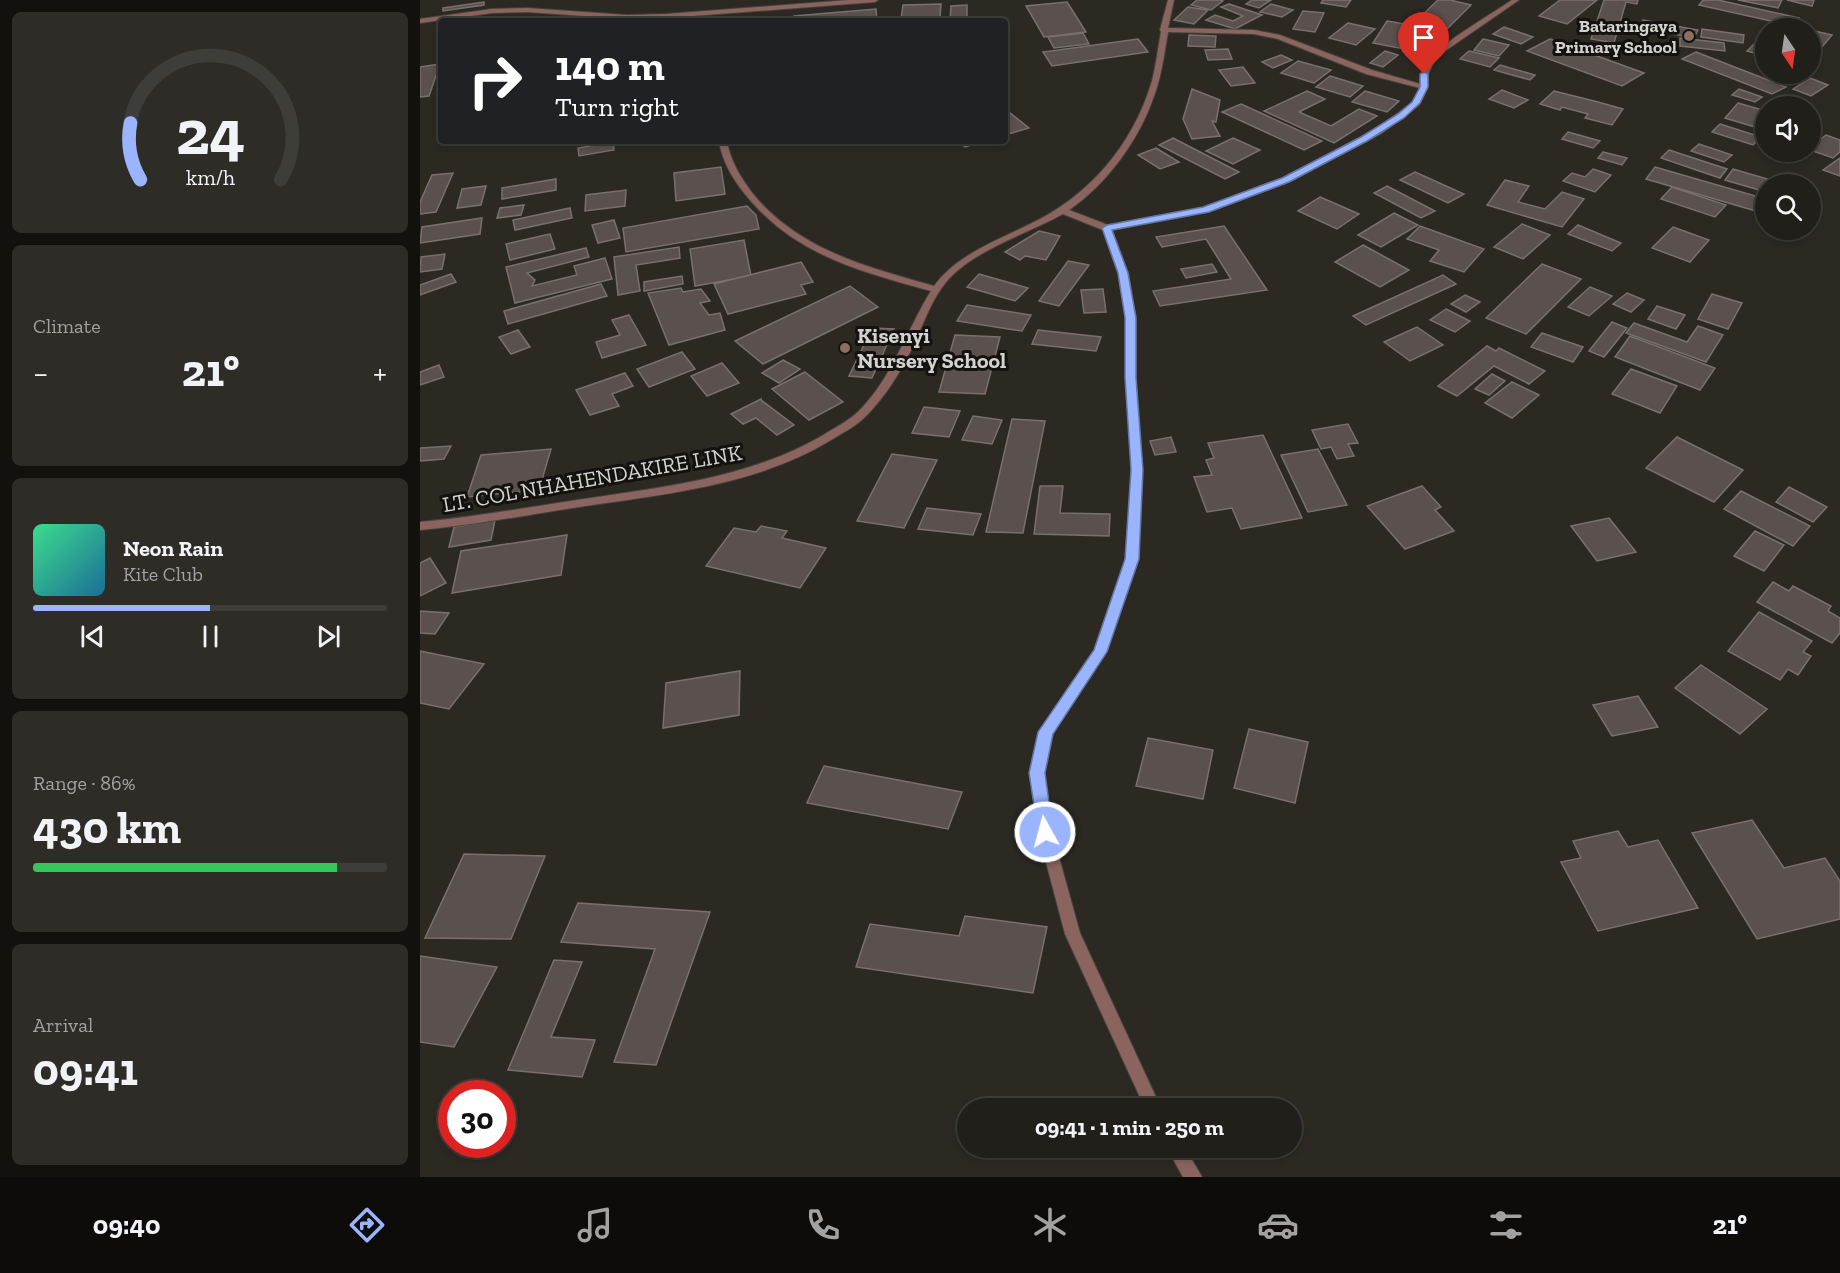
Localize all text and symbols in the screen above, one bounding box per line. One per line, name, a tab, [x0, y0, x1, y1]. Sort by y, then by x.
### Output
pin	[1398, 12, 1449, 74]
place label: Bataringaya Primary School	[1555, 15, 1677, 58]
north arrow	[1755, 18, 1821, 84]
map controls	[1755, 18, 1821, 240]
icon: arrive	[1407, 21, 1440, 54]
marker: Bataringaya Primary School	[1682, 29, 1696, 43]
text: 140 m	[555, 40, 665, 91]
icon: right	[456, 42, 534, 120]
text: Turn right	[555, 91, 679, 123]
text: 24	[175, 95, 245, 170]
button: sound	[1755, 96, 1821, 162]
text: km/h	[186, 165, 234, 190]
button: search	[1755, 174, 1821, 240]
text: Climate	[33, 314, 101, 338]
place label: Kisenyi Nursery School	[857, 322, 1006, 374]
marker: Kisenyi Nursery School	[838, 341, 852, 355]
text: 21°	[182, 344, 240, 398]
text: −	[33, 353, 48, 392]
text: +	[373, 353, 387, 392]
street label: LT. COL NHAHENDAKIRE LINK	[440, 439, 744, 518]
text: Neon Rain	[123, 535, 223, 562]
text: Kite Club	[123, 562, 203, 586]
icon: previous	[76, 620, 109, 653]
icon: pause	[194, 620, 227, 653]
icon: next	[312, 620, 345, 653]
text: Range · 86%	[33, 771, 135, 795]
position arrow	[1013, 800, 1077, 864]
text: 430 km	[33, 801, 181, 855]
text: Arrival	[33, 1013, 93, 1037]
text: 09:41	[33, 1043, 138, 1097]
speed limit sign: 30	[438, 1080, 516, 1158]
text: 09:41 · 1 min · 250 m	[1035, 1114, 1224, 1141]
icon: directions	[346, 1204, 388, 1246]
icon: music	[574, 1204, 616, 1246]
icon: phone	[802, 1204, 844, 1246]
icon: climate	[1029, 1204, 1071, 1246]
icon: car	[1257, 1204, 1299, 1246]
icon: filters	[1485, 1204, 1527, 1246]
text: 09:40	[93, 1209, 160, 1241]
text: 21°	[1712, 1209, 1747, 1241]

